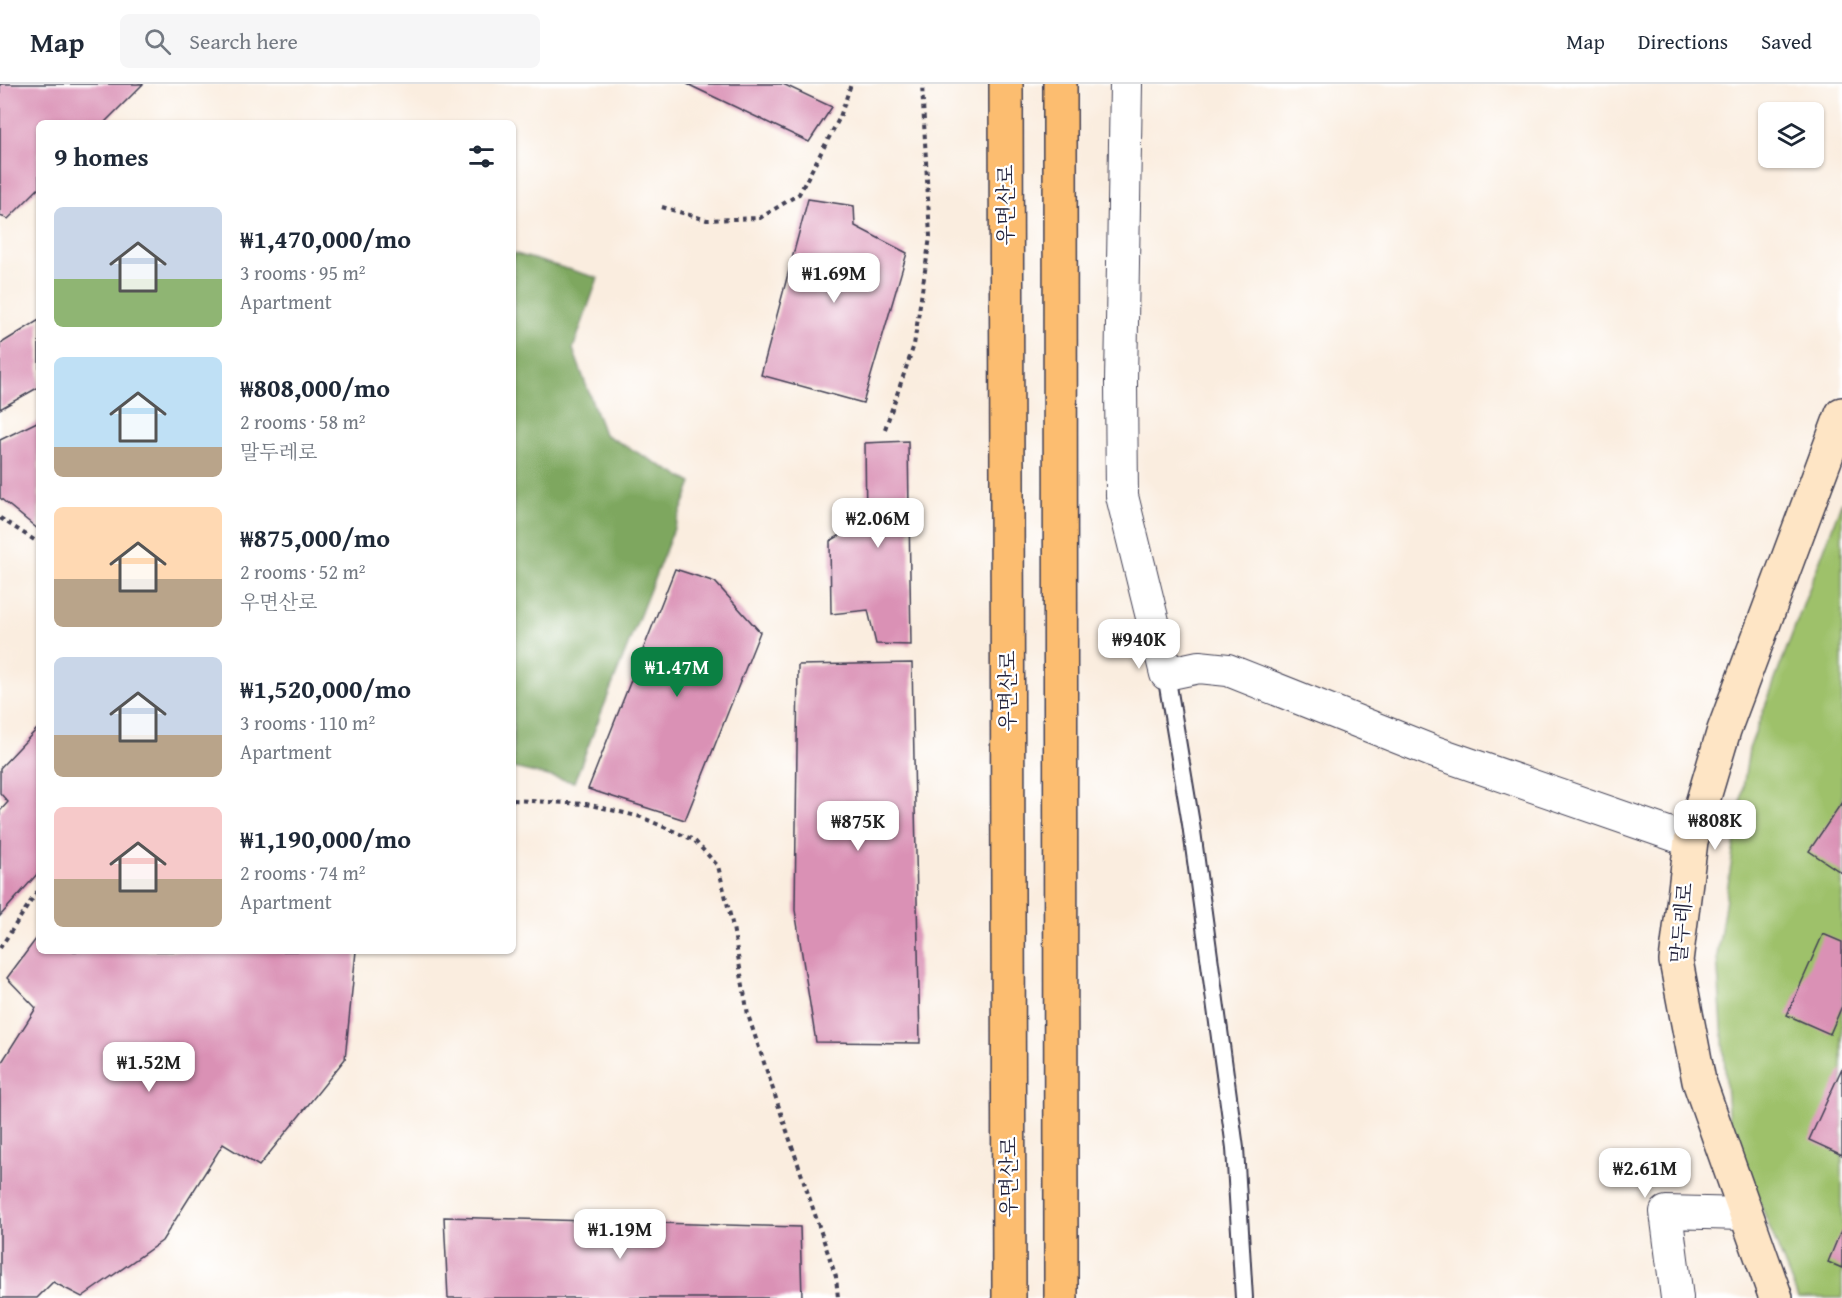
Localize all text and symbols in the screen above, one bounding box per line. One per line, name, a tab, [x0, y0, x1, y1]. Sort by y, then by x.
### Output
search box	[120, 14, 540, 68]
text: Map	[30, 21, 84, 62]
icon: search	[141, 25, 174, 58]
text: Search here	[189, 25, 298, 57]
text: Map	[1566, 26, 1605, 57]
text: Directions	[1638, 26, 1728, 57]
text: Saved	[1761, 26, 1812, 57]
map controls	[1758, 102, 1824, 168]
button: layers	[1758, 102, 1824, 168]
text: 9 homes	[54, 137, 149, 176]
icon: filters	[465, 140, 498, 173]
street label: 우면산로	[990, 164, 1021, 246]
text: ₩1,470,000/mo	[240, 219, 411, 258]
icon: home	[102, 231, 174, 303]
pin: ₩1.69M	[785, 253, 883, 304]
text: 3 rooms · 95 m²	[240, 258, 366, 287]
text: ₩1.69M	[802, 258, 866, 287]
text: Apartment	[240, 287, 332, 316]
text: ₩808,000/mo	[240, 368, 390, 407]
icon: home	[102, 381, 174, 453]
text: 2 rooms · 58 m²	[240, 407, 366, 436]
text: 말두레로	[240, 437, 317, 466]
pin: ₩2.06M	[829, 498, 927, 549]
text: ₩2.06M	[846, 503, 910, 532]
text: ₩875,000/mo	[240, 518, 390, 557]
icon: home	[102, 531, 174, 603]
text: 2 rooms · 52 m²	[240, 557, 366, 586]
text: 우면산로	[240, 587, 317, 616]
pin: ₩940K	[1097, 619, 1181, 670]
text: ₩940K	[1112, 624, 1166, 653]
pin: ₩1.47M	[628, 647, 726, 698]
street label: 우면산로	[992, 650, 1023, 732]
text: ₩1.47M	[645, 652, 709, 681]
text: ₩1,520,000/mo	[240, 669, 411, 708]
icon: home	[102, 681, 174, 753]
text: 3 rooms · 110 m²	[240, 708, 375, 737]
text: Apartment	[240, 737, 332, 766]
pin: ₩808K	[1673, 800, 1757, 851]
pin: ₩875K	[816, 801, 900, 852]
text: ₩808K	[1688, 805, 1742, 834]
text: ₩875K	[831, 806, 885, 835]
text: ₩1,190,000/mo	[240, 819, 411, 858]
icon: home	[102, 831, 174, 903]
text: 2 rooms · 74 m²	[240, 858, 366, 887]
street label: 말두레로	[1663, 881, 1700, 965]
text: Apartment	[240, 887, 332, 916]
pin: ₩1.52M	[100, 1042, 198, 1093]
text: ₩1.52M	[117, 1047, 181, 1076]
street label: 우면산로	[993, 1136, 1024, 1218]
pin: ₩2.61M	[1596, 1148, 1694, 1199]
text: ₩2.61M	[1613, 1153, 1677, 1182]
pin: ₩1.19M	[571, 1209, 669, 1260]
text: ₩1.19M	[588, 1214, 652, 1243]

